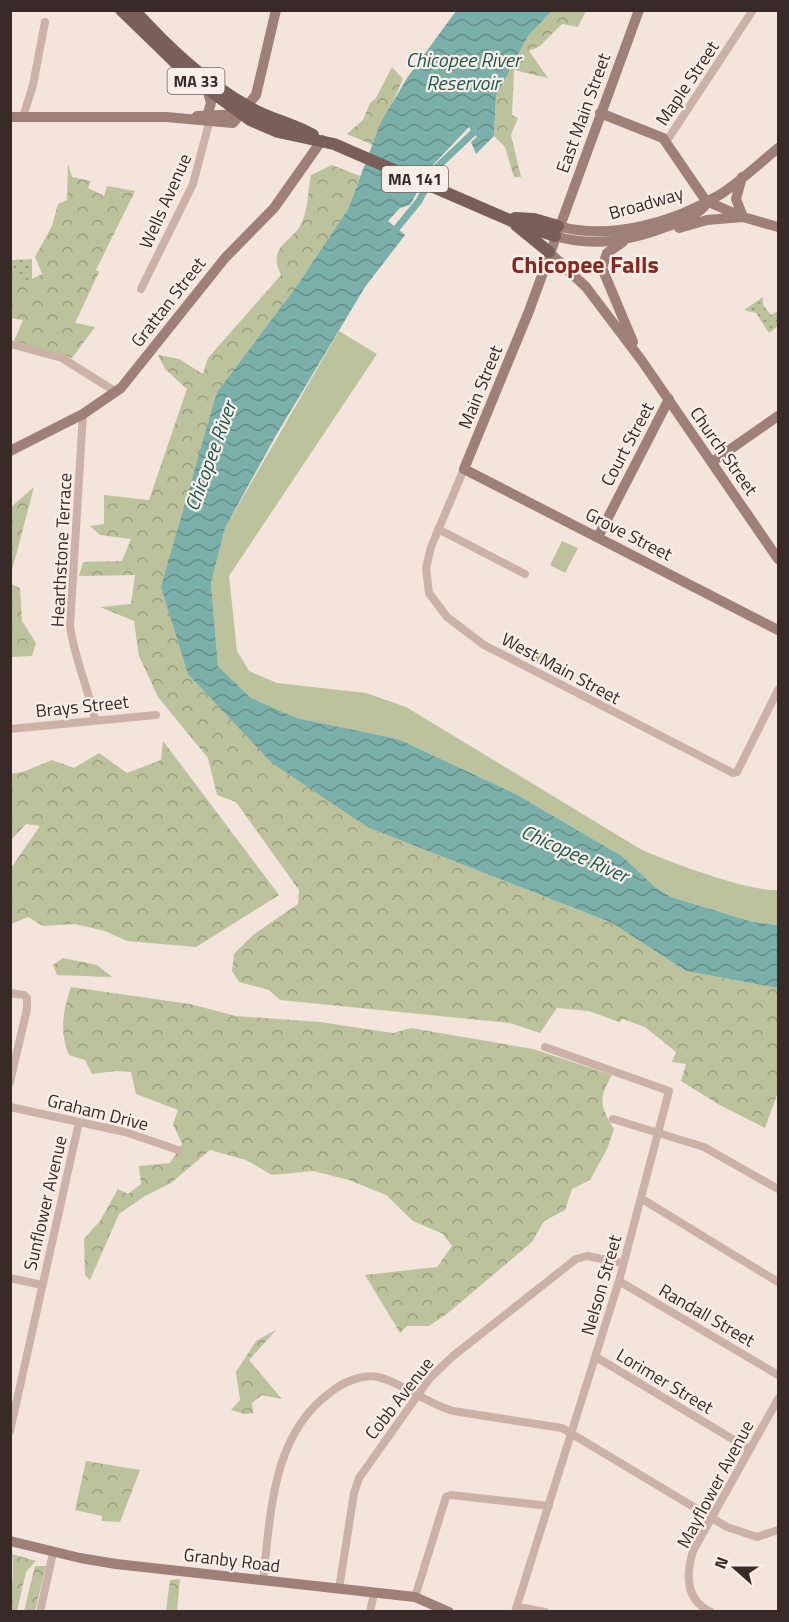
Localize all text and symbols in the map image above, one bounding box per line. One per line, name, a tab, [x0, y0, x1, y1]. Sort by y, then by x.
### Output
street label: Maple Street	[649, 35, 726, 131]
water label: Chicopee River Reservoir	[406, 44, 523, 98]
street label: East Main Street	[549, 49, 617, 177]
road number: MA 33	[168, 68, 224, 94]
street label: Wells Avenue	[132, 149, 198, 253]
road number: MA 141	[382, 166, 448, 192]
street label: Broadway	[606, 179, 687, 227]
district label: Chicopee Falls	[511, 246, 659, 282]
street label: Grattan Street	[124, 251, 212, 353]
street label: Main Street	[451, 340, 509, 433]
water label: Chicopee River	[176, 394, 245, 515]
street label: Court Street	[594, 397, 661, 491]
street label: Church Street	[683, 401, 765, 501]
street label: Hearthstone Terrace	[43, 472, 79, 628]
street label: Grove Street	[581, 501, 678, 568]
street label: West Main Street	[497, 625, 626, 711]
street label: Brays Street	[34, 688, 131, 724]
water label: Chicopee River	[516, 816, 636, 892]
street label: Graham Drive	[45, 1086, 151, 1138]
street label: Sunflower Avenue	[16, 1133, 74, 1273]
street label: Nelson Street	[574, 1231, 628, 1338]
street label: Randall Street	[654, 1277, 761, 1354]
street label: Lorimer Street	[611, 1341, 719, 1421]
street label: Cobb Avenue	[358, 1351, 440, 1445]
street label: Mayflower Avenue	[670, 1415, 760, 1553]
north arrow	[705, 1538, 765, 1598]
street label: Granby Road	[182, 1541, 282, 1579]
text: N	[708, 1553, 734, 1572]

